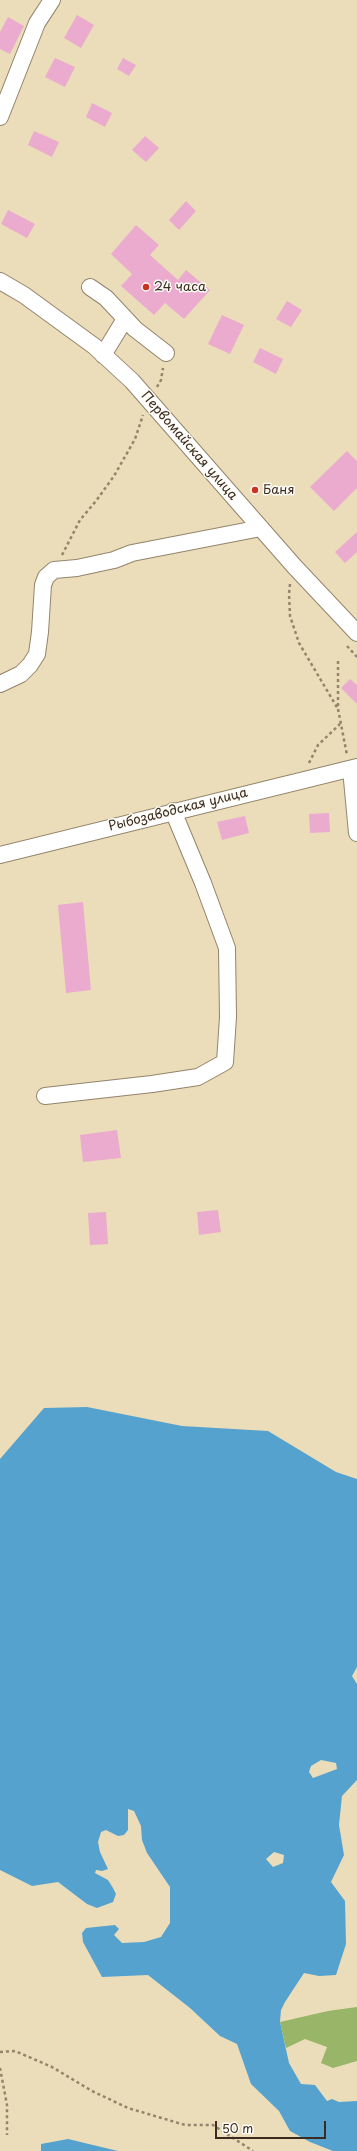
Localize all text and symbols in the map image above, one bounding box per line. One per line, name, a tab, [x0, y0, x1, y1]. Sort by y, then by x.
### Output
place label: 24 часа	[154, 279, 206, 295]
marker: 24 часа	[141, 282, 151, 292]
street label: Первомайская улица	[138, 389, 240, 503]
place label: Баня	[263, 482, 294, 498]
marker: Баня	[250, 485, 260, 495]
street label: Рыбозаводская улица	[107, 785, 249, 835]
scale bar	[217, 2113, 328, 2139]
text: 50 m	[222, 2119, 253, 2137]

